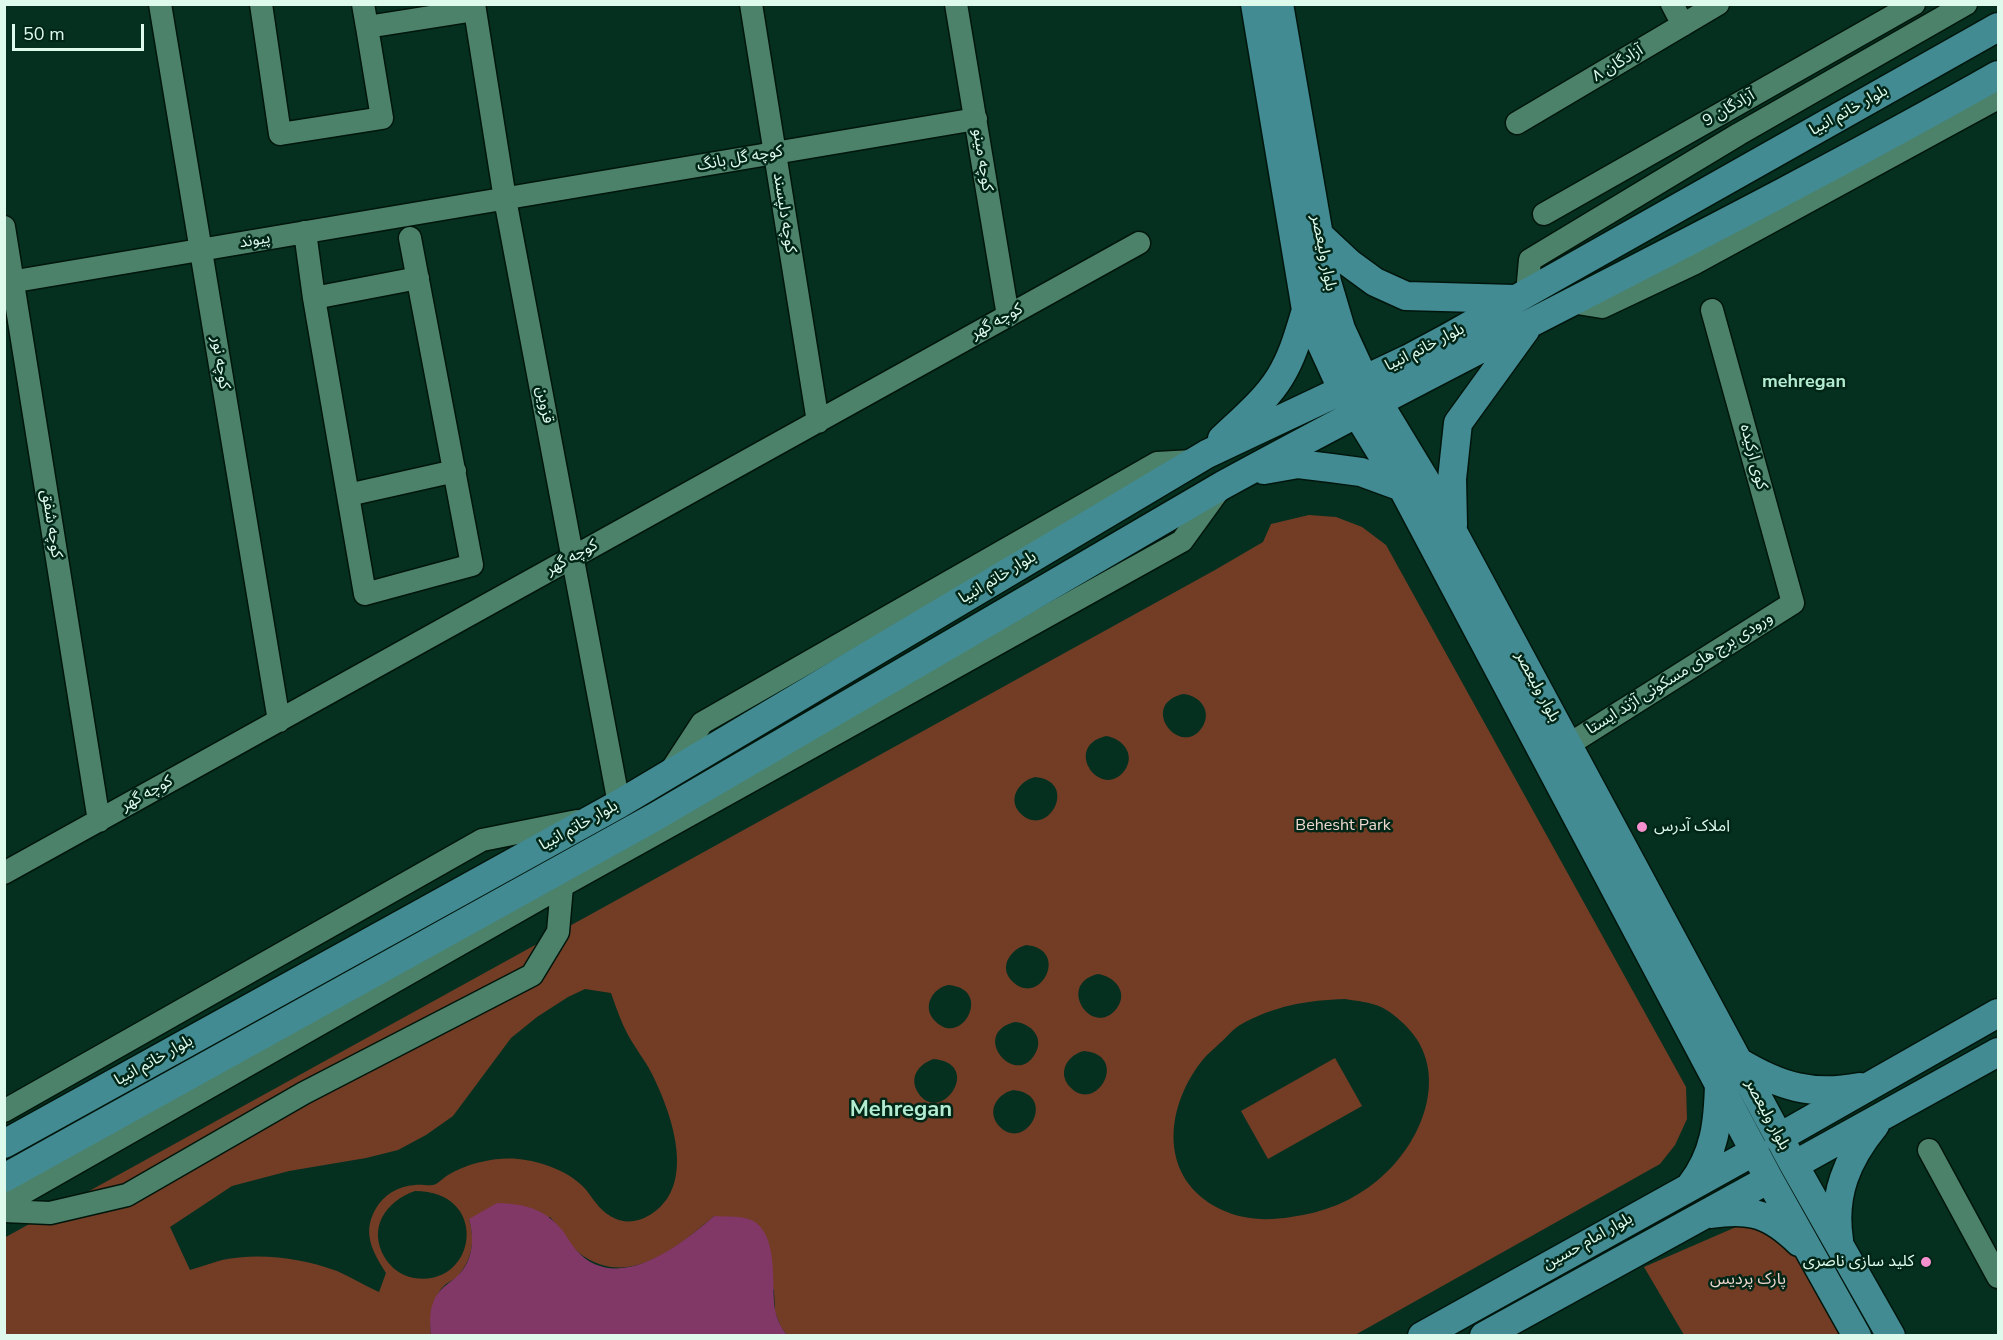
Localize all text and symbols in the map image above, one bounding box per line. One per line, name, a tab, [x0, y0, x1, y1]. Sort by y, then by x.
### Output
scale bar	[15, 12, 147, 50]
text: 50 m	[23, 22, 65, 46]
street label: آزادگان ۸	[1589, 41, 1647, 87]
street label: بلوار خاتم انبیا	[1806, 82, 1892, 140]
street label: آزادگان 9	[1700, 87, 1758, 131]
street label: کوچه مینو	[968, 127, 996, 193]
street label: کوچه گل بانگ	[696, 142, 784, 176]
street label: کوچه دلپسند	[768, 172, 800, 254]
street label: بلوار ولیعصر	[1306, 213, 1340, 293]
street label: پیوند	[238, 229, 272, 253]
street label: کوچه گهر	[968, 300, 1026, 344]
street label: بلوار خاتم انبیا	[1382, 320, 1468, 376]
street label: کوچه نور	[206, 335, 234, 391]
district label: mehregan	[1762, 372, 1846, 394]
street label: قزوین	[531, 385, 557, 425]
street label: کوی ارکیده	[1735, 422, 1771, 492]
street label: کوچه شفق	[36, 488, 66, 560]
street label: کوچه گهر	[543, 536, 601, 580]
street label: بلوار خاتم انبیا	[956, 547, 1040, 609]
street label: ورودی برج های مسکونی آژند ایستا	[1583, 609, 1777, 739]
street label: بلوار ولیعصر	[1510, 648, 1564, 726]
street label: کوچه گهر	[118, 772, 176, 816]
street label: بلوار خاتم انبیا	[536, 797, 622, 855]
park label: Behesht Park	[1295, 816, 1391, 836]
place label: املاک آدرس	[1654, 817, 1730, 837]
marker: املاک آدرس	[1635, 820, 1649, 834]
street label: بلوار خاتم انبیا	[111, 1032, 197, 1090]
street label: بلوار ولیعصر	[1740, 1076, 1794, 1154]
district label: Mehregan	[850, 1098, 952, 1124]
street label: بلوار امام حسین	[1540, 1209, 1636, 1275]
place label: کلید سازی ناصری	[1803, 1252, 1914, 1272]
marker: کلید سازی ناصری	[1919, 1255, 1933, 1269]
park label: پارک پردیس	[1710, 1270, 1786, 1290]

